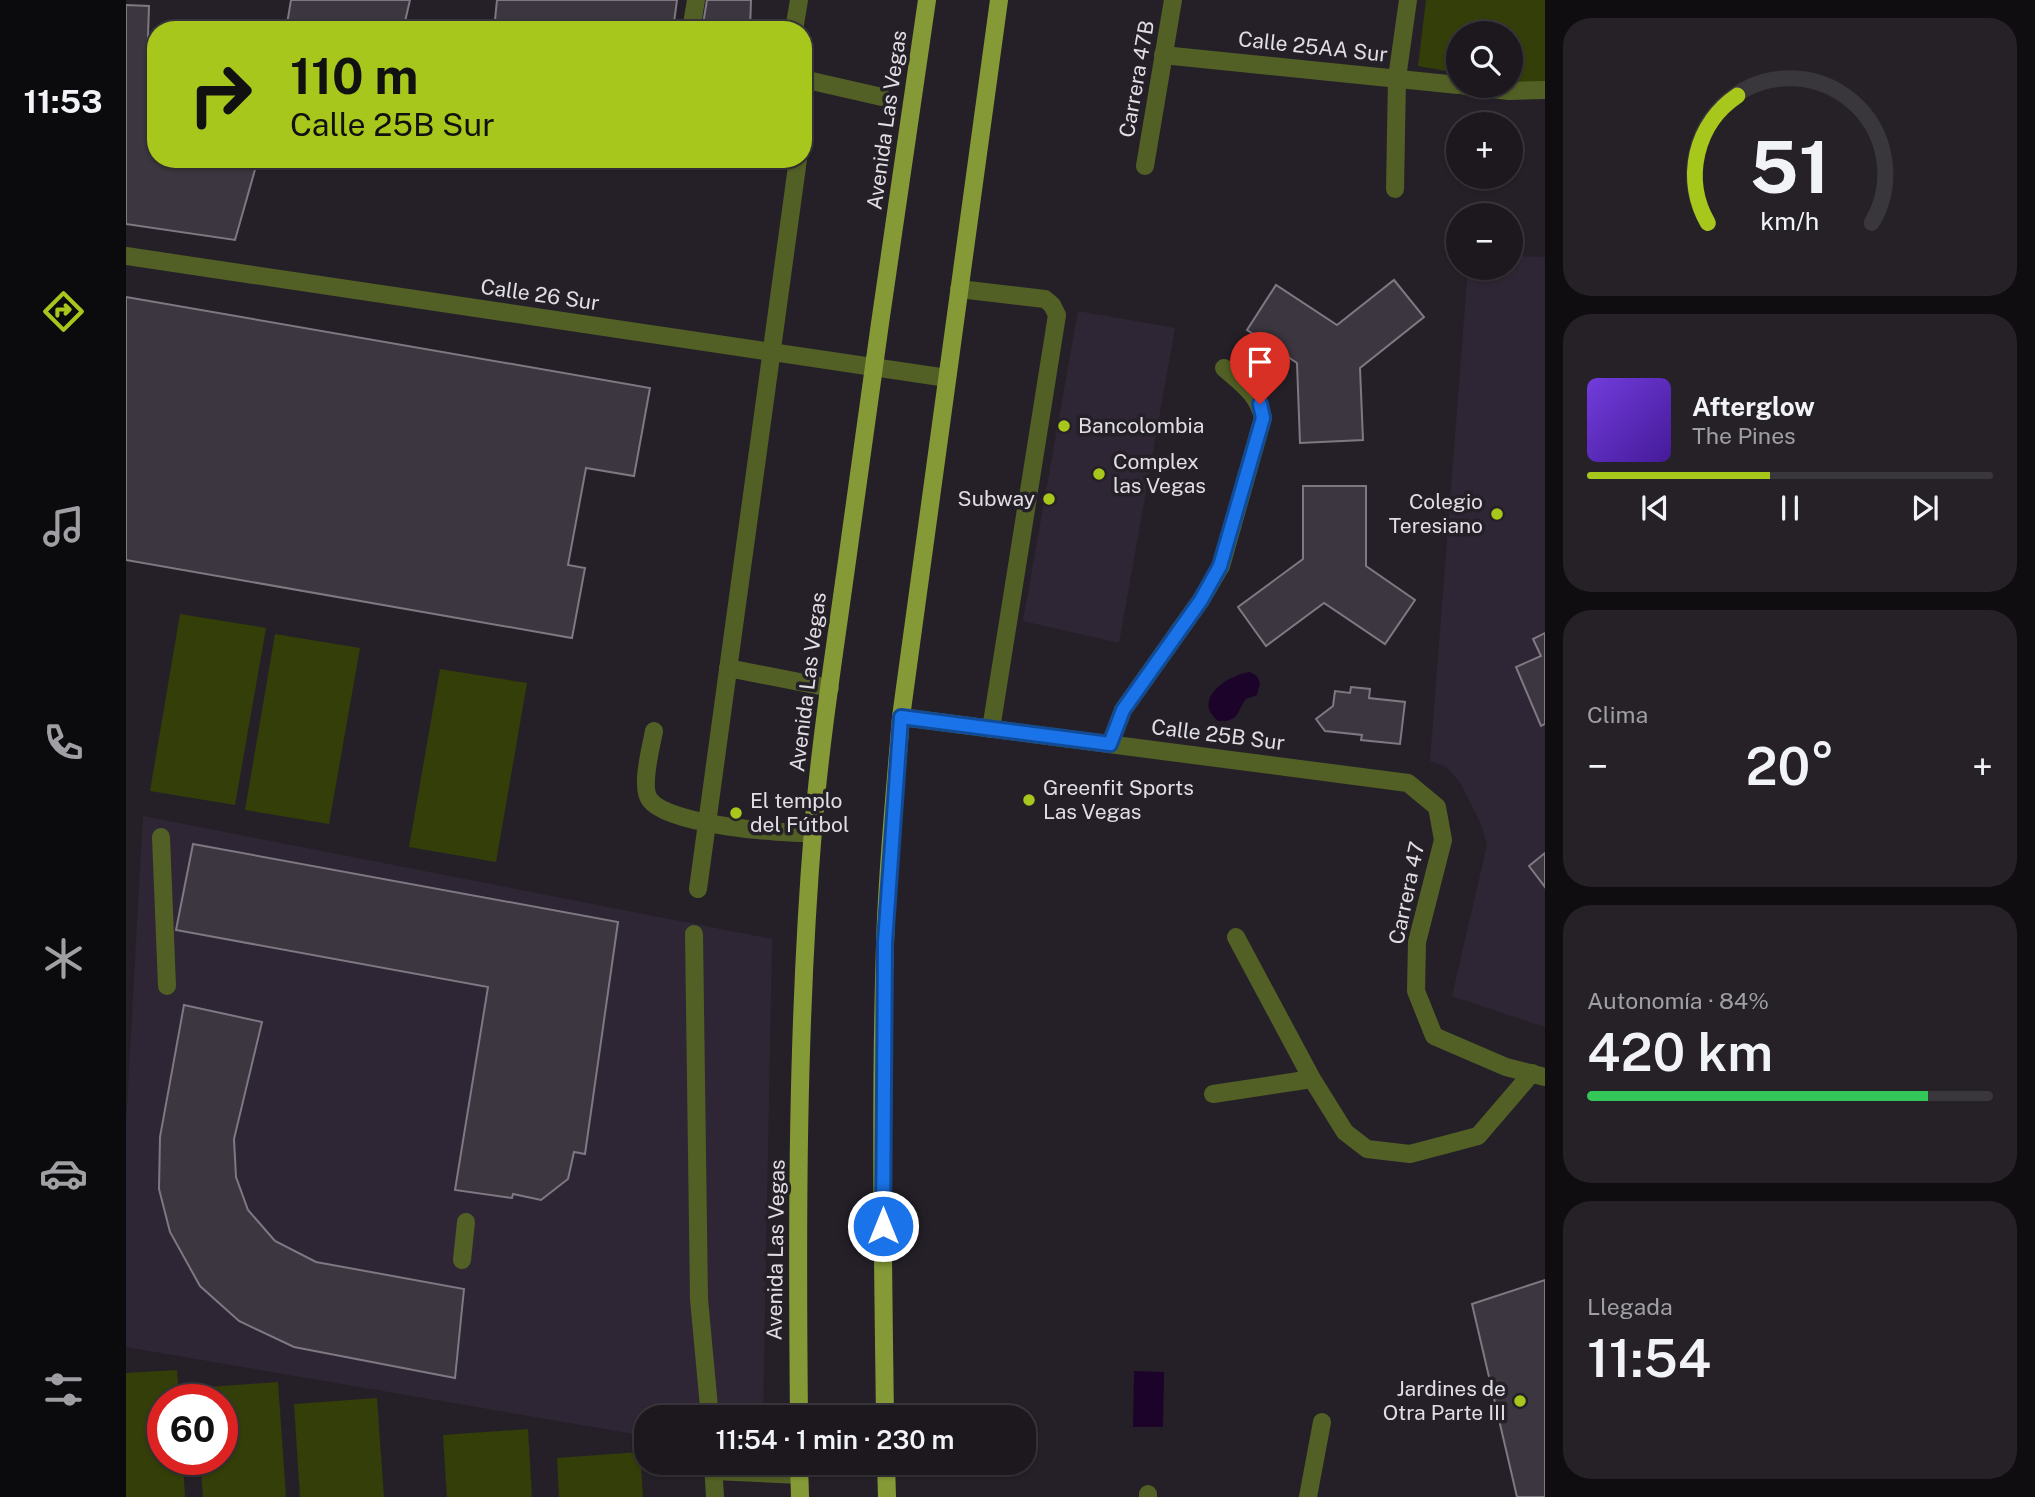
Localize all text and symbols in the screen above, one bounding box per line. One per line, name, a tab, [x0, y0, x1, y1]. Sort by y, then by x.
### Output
street label: Carrera 47B	[1114, 18, 1159, 139]
map controls	[1446, 21, 1523, 280]
button: search	[1446, 21, 1523, 98]
street label: Calle 25AA Sur	[1237, 26, 1389, 67]
street label: Avenida Las Vegas	[862, 29, 911, 211]
text: 110 m	[290, 47, 418, 105]
icon: right	[175, 49, 266, 140]
text: 11:53	[24, 83, 102, 120]
text: Calle 25B Sur	[290, 106, 495, 143]
button: +	[1446, 112, 1523, 189]
text: 51	[1750, 124, 1830, 209]
button: −	[1446, 203, 1523, 280]
text: km/h	[1761, 206, 1819, 236]
street label: Calle 26 Sur	[479, 274, 601, 315]
icon: directions	[39, 287, 88, 336]
pin	[1230, 332, 1290, 404]
icon: arrive	[1241, 343, 1279, 381]
text: Afterglow	[1692, 391, 1815, 422]
place label: Bancolombia	[1078, 413, 1204, 438]
marker: Bancolombia	[1056, 418, 1072, 434]
text: The Pines	[1692, 422, 1796, 449]
place label: Complex las Vegas	[1113, 449, 1206, 498]
marker: Complex las Vegas	[1091, 466, 1107, 482]
place label: Subway	[958, 486, 1035, 511]
place label: Colegio Teresiano	[1389, 489, 1483, 538]
icon: previous	[1636, 489, 1674, 527]
icon: pause	[1771, 489, 1809, 527]
icon: next	[1906, 489, 1944, 527]
marker: Subway	[1041, 491, 1057, 507]
icon: music	[39, 502, 88, 551]
marker: Colegio Teresiano	[1489, 506, 1505, 522]
street label: Avenida Las Vegas	[784, 591, 831, 773]
text: Clima	[1587, 701, 1648, 728]
street label: Calle 25B Sur	[1150, 714, 1286, 755]
icon: phone	[39, 718, 88, 767]
text: 20°	[1745, 736, 1835, 797]
text: −	[1587, 744, 1608, 789]
text: +	[1972, 744, 1993, 789]
place label: Greenfit Sports Las Vegas	[1043, 775, 1194, 824]
place label: El templo del Fútbol	[750, 788, 849, 837]
marker: Greenfit Sports Las Vegas	[1021, 792, 1037, 808]
marker: El templo del Fútbol	[728, 805, 744, 821]
street label: Carrera 47	[1383, 839, 1430, 947]
icon: climate	[39, 934, 88, 983]
text: Autonomía · 84%	[1587, 987, 1769, 1014]
text: 420 km	[1587, 1022, 1773, 1083]
icon: car	[39, 1149, 88, 1198]
street label: Avenida Las Vegas	[761, 1159, 790, 1341]
position arrow	[846, 1189, 920, 1263]
text: Llegada	[1587, 1293, 1673, 1320]
text: 11:54	[1587, 1328, 1711, 1389]
icon: filters	[39, 1365, 88, 1414]
place label: Jardines de Otra Parte III	[1383, 1376, 1506, 1425]
speed limit sign: 60	[147, 1384, 238, 1475]
marker: Jardines de Otra Parte III	[1512, 1393, 1528, 1409]
text: 11:54 · 1 min · 230 m	[715, 1424, 955, 1455]

